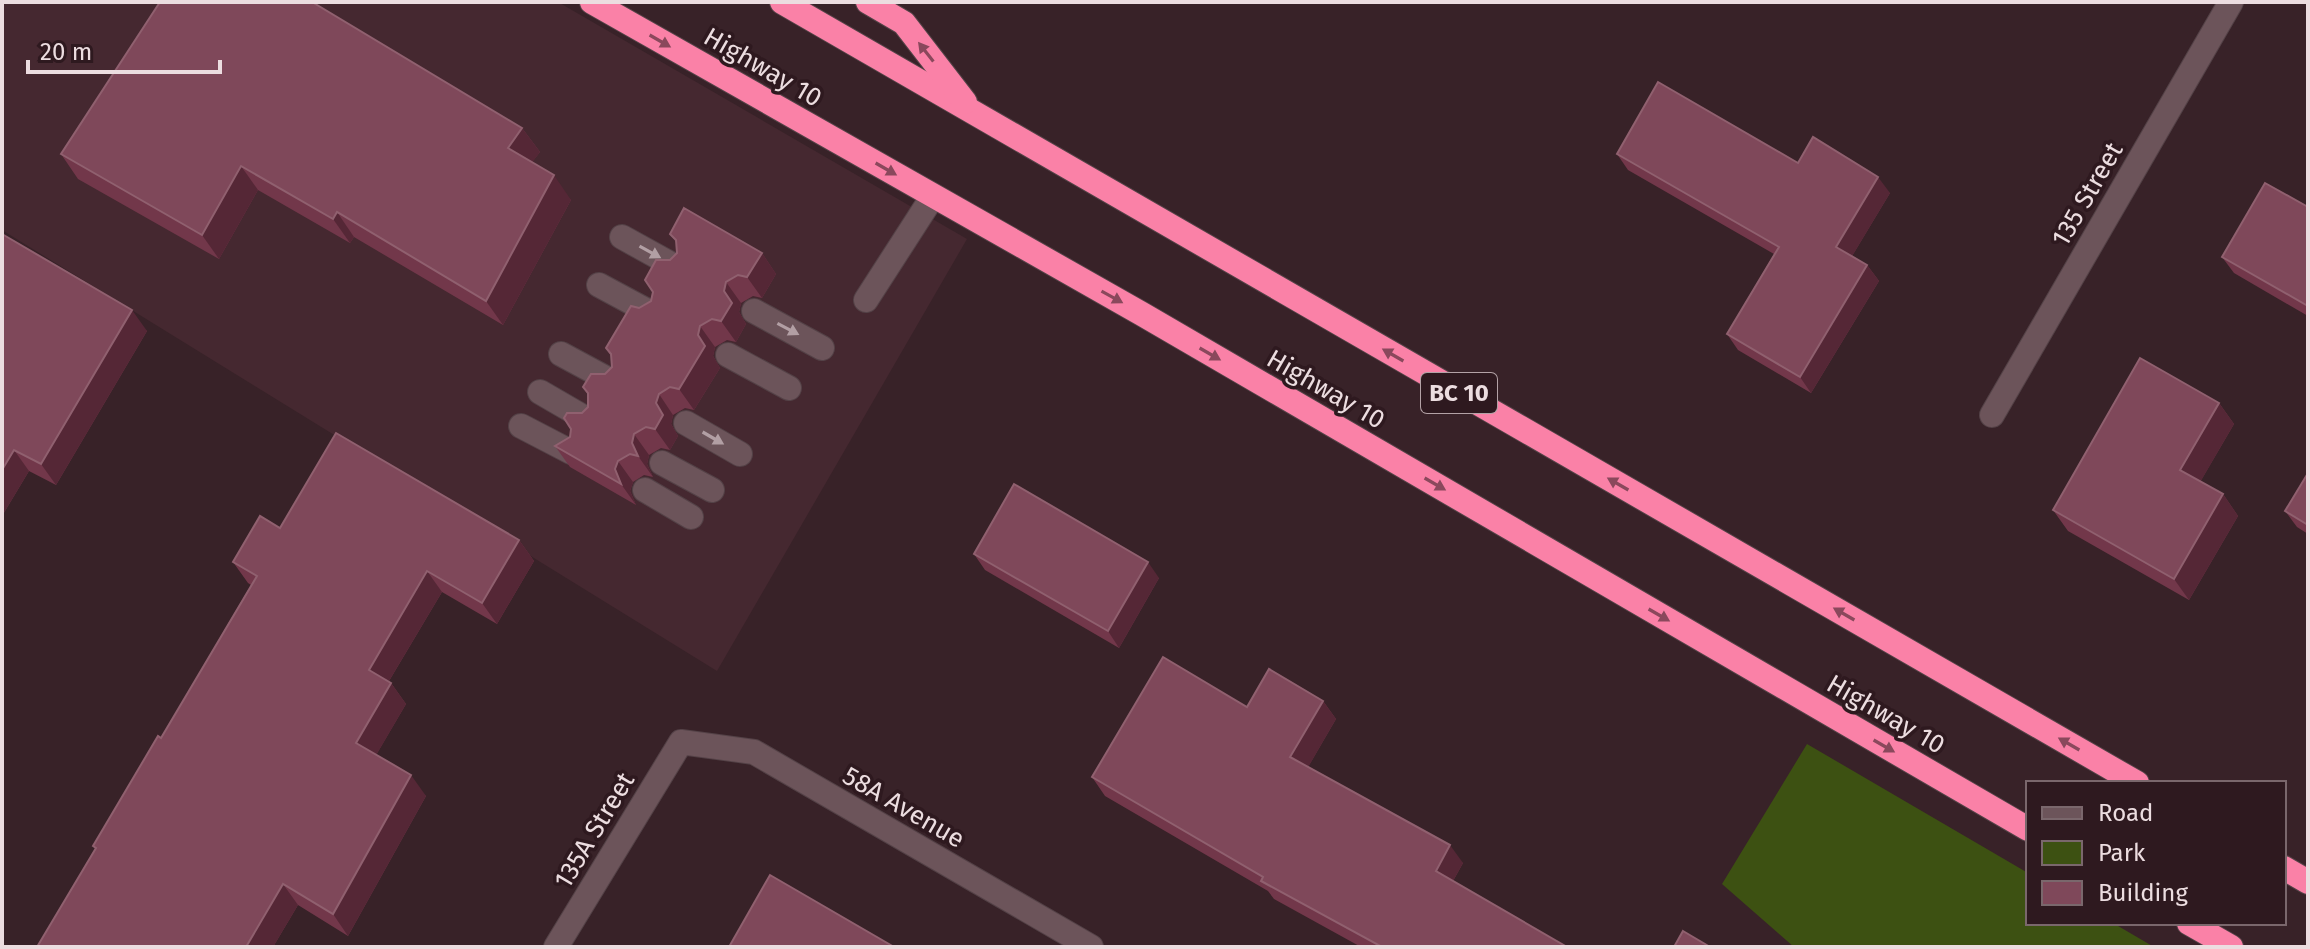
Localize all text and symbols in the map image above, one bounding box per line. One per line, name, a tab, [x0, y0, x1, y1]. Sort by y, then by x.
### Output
street label: Highway 10	[698, 21, 827, 114]
scale bar	[28, 24, 220, 74]
one-way arrow	[649, 34, 671, 48]
text: 20 m	[40, 38, 92, 66]
one-way arrow	[919, 42, 935, 62]
street label: 135 Street	[2045, 136, 2130, 252]
one-way arrow	[875, 162, 897, 176]
one-way arrow	[639, 245, 661, 259]
one-way arrow	[1101, 290, 1124, 304]
one-way arrow	[777, 322, 800, 336]
street label: Highway 10	[1261, 343, 1390, 436]
one-way arrow	[1199, 347, 1221, 361]
one-way arrow	[1382, 348, 1404, 362]
road number: BC 10	[1421, 373, 1497, 413]
one-way arrow	[702, 431, 724, 445]
one-way arrow	[1424, 477, 1446, 491]
one-way arrow	[1607, 477, 1630, 491]
one-way arrow	[1833, 607, 1855, 621]
one-way arrow	[1648, 608, 1671, 622]
street label: Highway 10	[1821, 668, 1950, 761]
one-way arrow	[2058, 737, 2080, 751]
one-way arrow	[1873, 739, 1895, 753]
street label: 58A Avenue	[837, 760, 970, 855]
street label: 135A Street	[548, 766, 641, 894]
legend	[2026, 781, 2286, 925]
text: Road	[2098, 799, 2153, 827]
text: Park	[2098, 839, 2146, 867]
text: Building	[2098, 879, 2188, 907]

